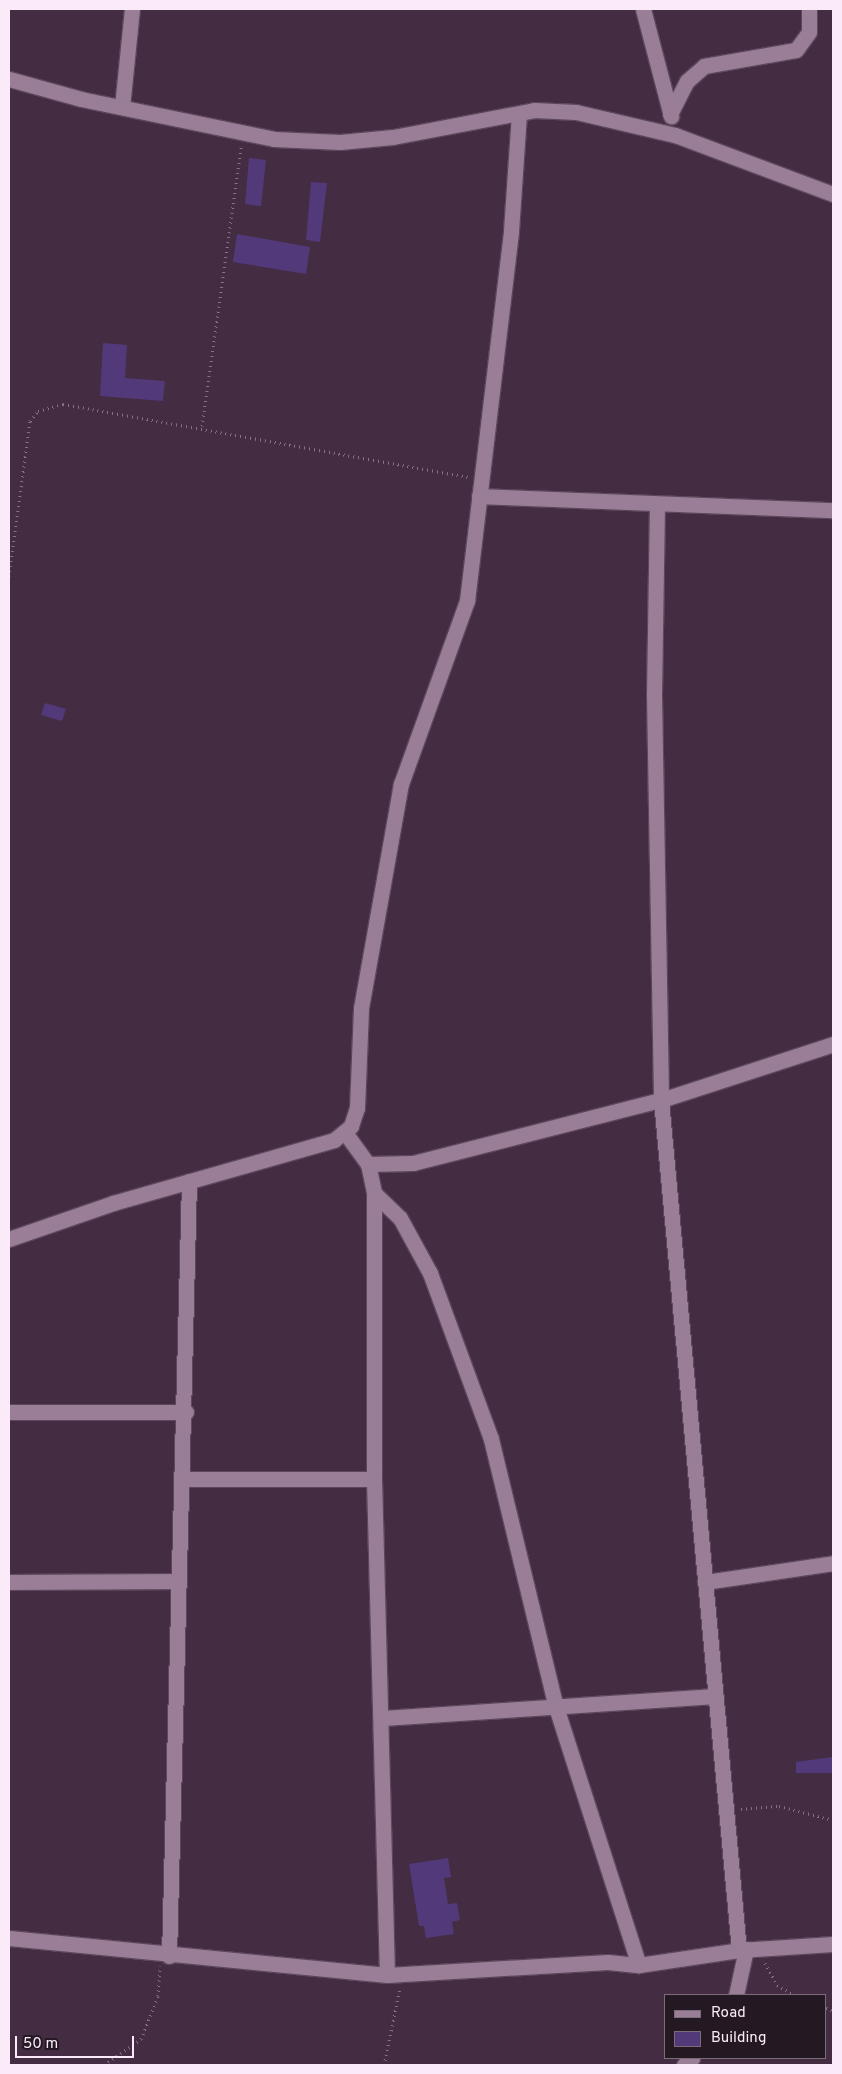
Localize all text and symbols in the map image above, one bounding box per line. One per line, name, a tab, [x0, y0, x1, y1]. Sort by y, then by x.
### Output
legend	[664, 1994, 827, 2059]
text: Road	[711, 2004, 746, 2023]
scale bar	[18, 2026, 136, 2058]
text: Building	[711, 2029, 766, 2048]
text: 50 m	[23, 2035, 58, 2054]

